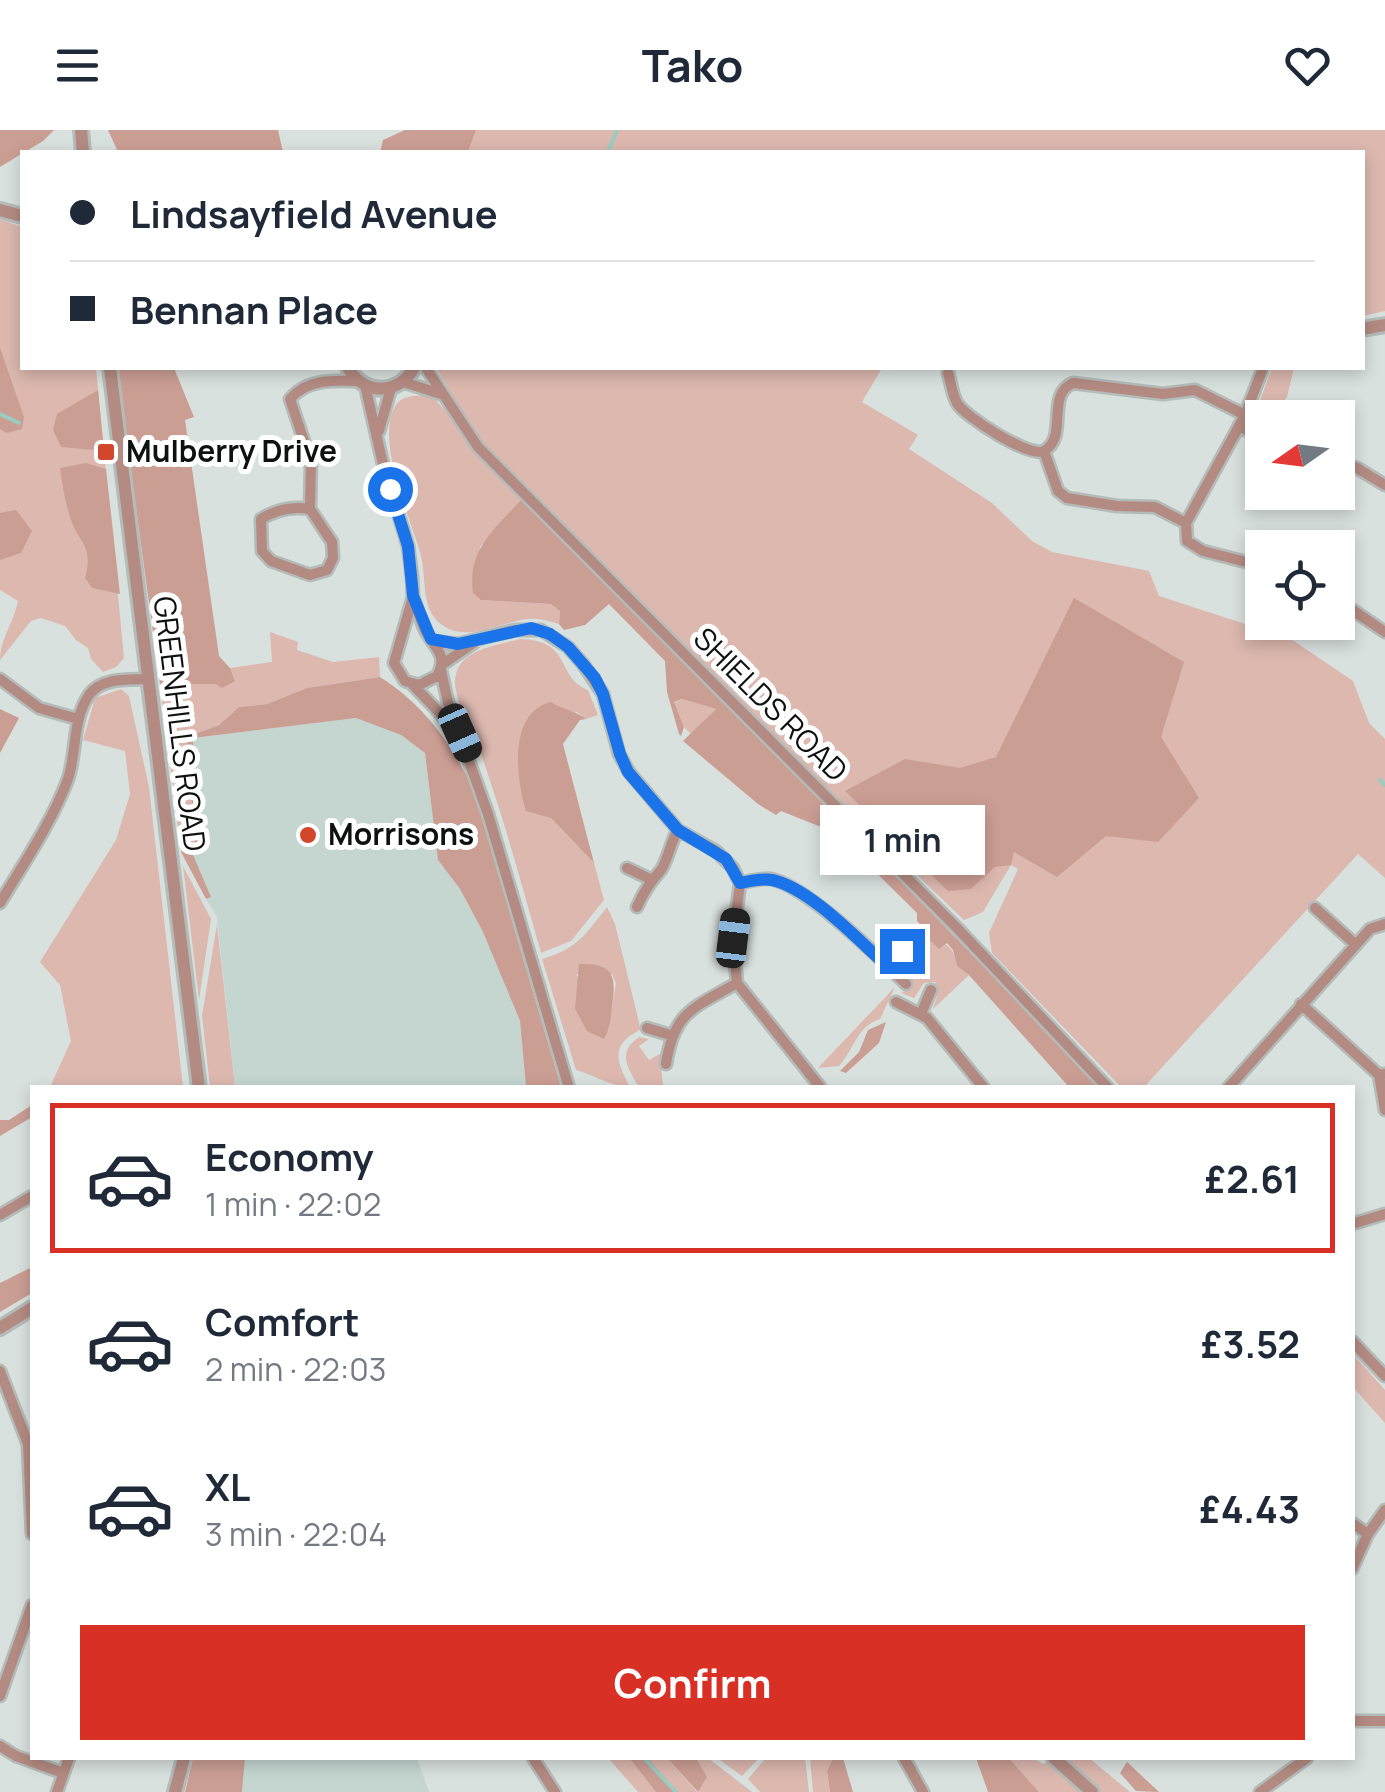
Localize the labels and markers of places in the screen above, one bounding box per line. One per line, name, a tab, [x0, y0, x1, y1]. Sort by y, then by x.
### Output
place label: Mulberry Drive	[126, 430, 337, 471]
marker: Mulberry Drive	[95, 441, 117, 463]
place label: Morrisons	[328, 813, 474, 854]
marker: Morrisons	[297, 824, 319, 846]

